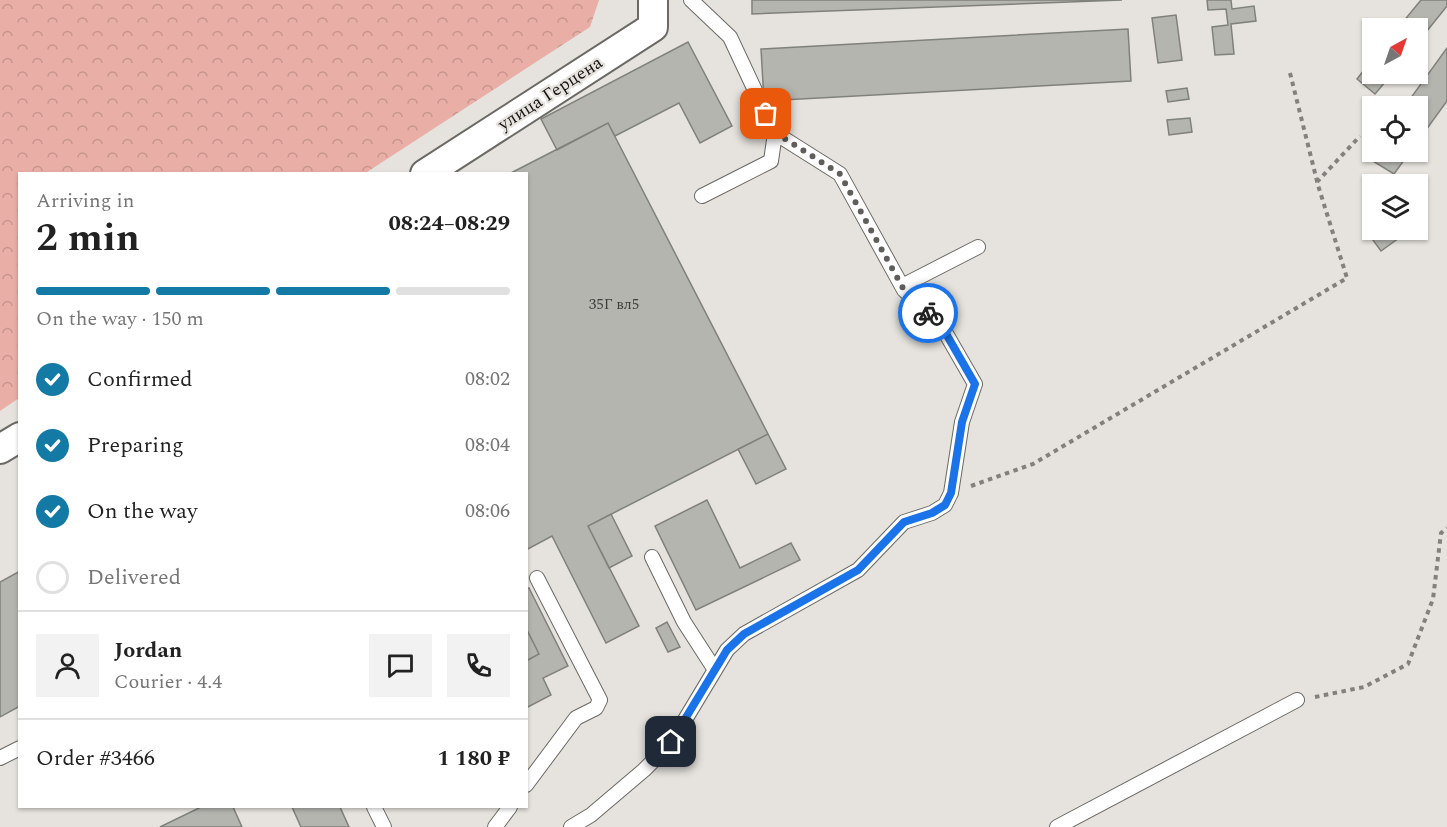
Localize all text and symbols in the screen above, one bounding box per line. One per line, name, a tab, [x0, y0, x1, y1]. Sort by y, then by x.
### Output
north arrow	[1362, 18, 1428, 84]
map controls	[1362, 18, 1428, 240]
street label: улица Герцена	[492, 49, 608, 138]
pin	[740, 88, 791, 139]
button: locate	[1362, 96, 1428, 162]
icon: bag	[749, 97, 782, 130]
button: layers	[1362, 174, 1428, 240]
text: Arriving in	[36, 186, 134, 216]
text: 08:24–08:29	[388, 207, 510, 240]
text: 2 min	[36, 209, 140, 268]
courier	[898, 283, 958, 343]
house number: 35Г вл5	[589, 293, 639, 316]
icon: bike	[912, 297, 945, 330]
text: On the way · 150 m	[36, 304, 204, 334]
icon: check	[36, 363, 69, 396]
text: Confirmed	[87, 363, 193, 396]
text: 08:02	[465, 364, 510, 394]
icon: check	[36, 429, 69, 462]
text: Preparing	[87, 429, 184, 462]
text: 08:04	[465, 430, 510, 460]
icon: check	[36, 495, 69, 528]
text: On the way	[87, 495, 198, 528]
text: 08:06	[465, 496, 510, 526]
text: Delivered	[87, 561, 181, 594]
button: person	[36, 634, 99, 697]
text: Jordan	[114, 634, 182, 667]
button: chat	[369, 634, 432, 697]
button: phone	[447, 634, 510, 697]
text: Courier · 4.4	[114, 667, 222, 697]
pin	[645, 716, 696, 767]
icon: home	[654, 725, 687, 758]
text: Order #3466	[36, 742, 155, 775]
text: 1 180 ₽	[437, 742, 510, 775]

